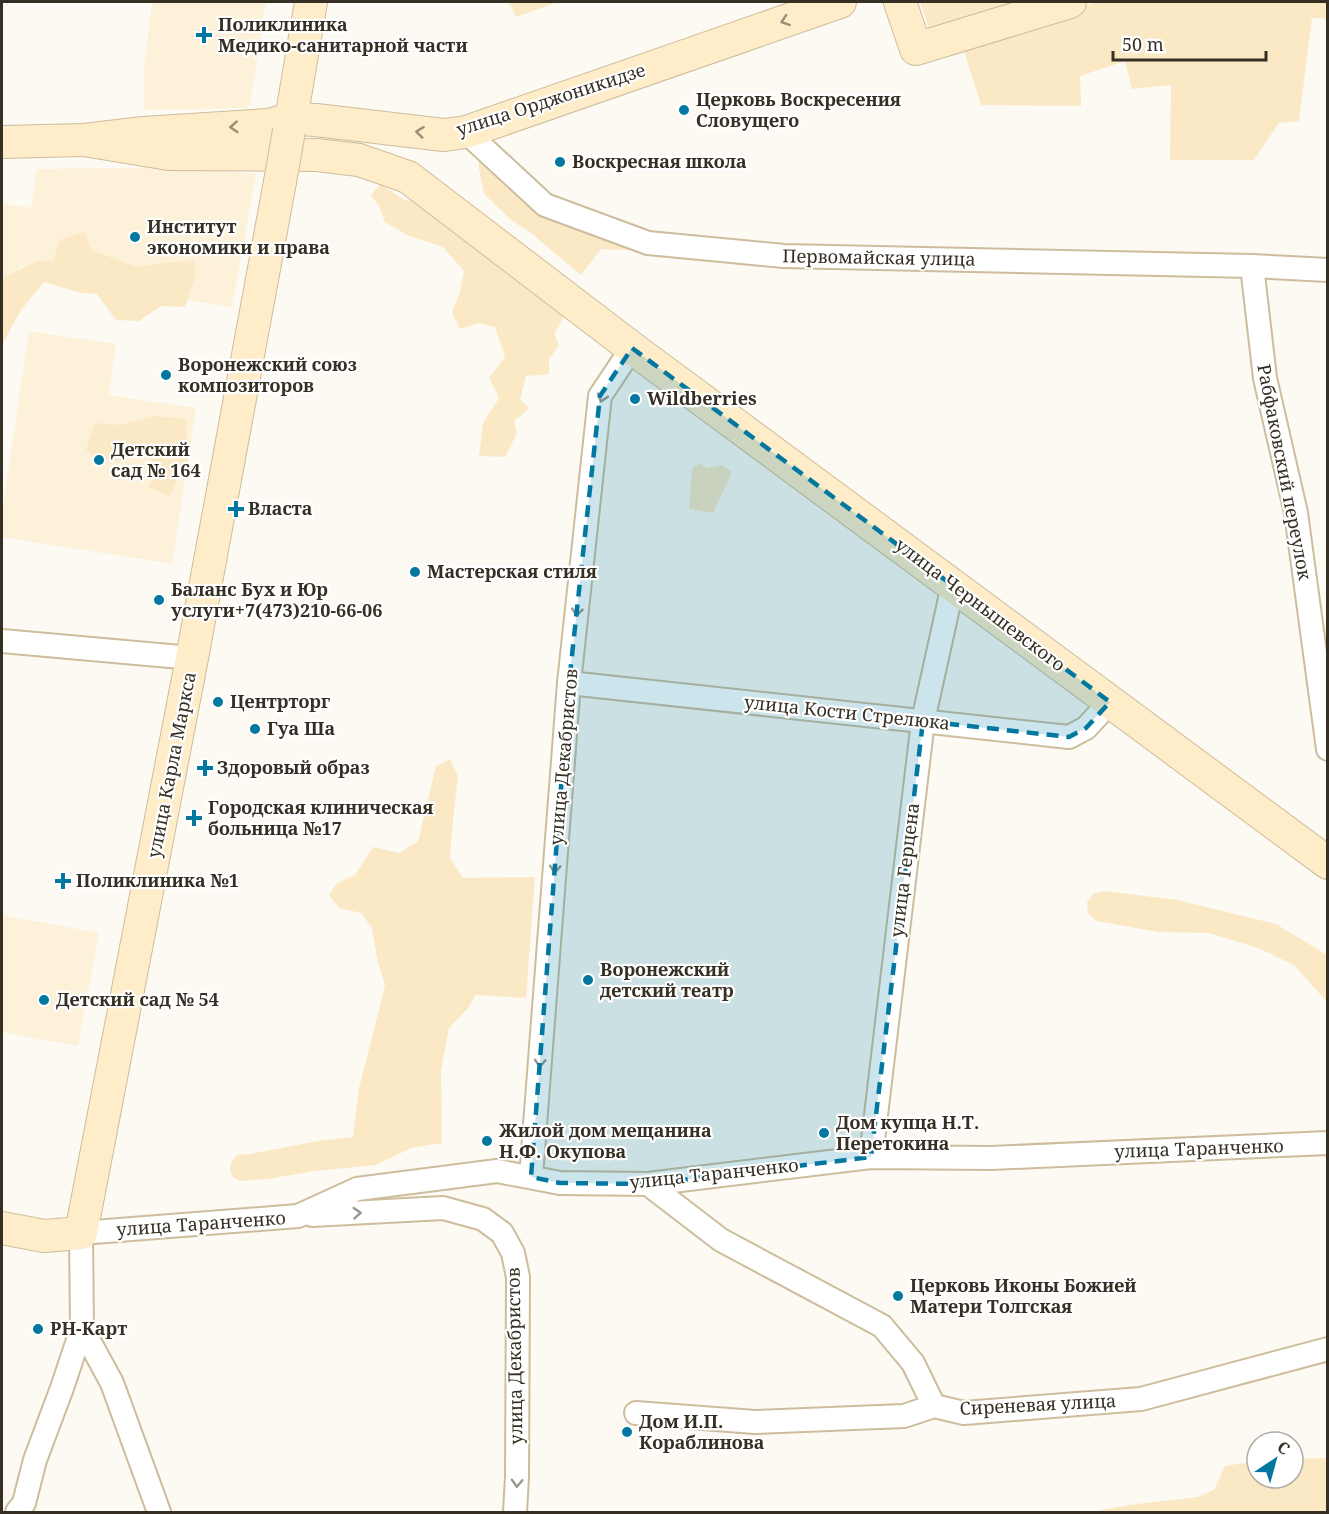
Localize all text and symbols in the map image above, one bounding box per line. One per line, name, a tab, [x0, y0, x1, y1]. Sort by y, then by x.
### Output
place label: Поликлиника Медико-санитарной части	[218, 12, 468, 57]
one-way arrow	[780, 13, 791, 26]
scale bar	[1113, 24, 1266, 62]
marker: Поликлиника Медико-санитарной части	[195, 26, 213, 44]
text: 50 m	[1122, 32, 1164, 56]
street label: улица Орджоникидзе	[453, 57, 648, 141]
place label: Церковь Воскресения Словущего	[696, 87, 901, 132]
marker: Церковь Воскресения Словущего	[677, 103, 691, 117]
one-way arrow	[230, 120, 239, 133]
one-way arrow	[416, 126, 425, 139]
place label: Воскресная школа	[572, 149, 747, 173]
marker: Воскресная школа	[553, 155, 567, 169]
place label: Институт экономики и права	[147, 214, 330, 259]
marker: Институт экономики и права	[128, 230, 142, 244]
street label: Первомайская улица	[782, 243, 976, 271]
place label: Воронежский союз композиторов	[178, 352, 357, 397]
street label: Рабфаковский переулок	[1252, 362, 1318, 582]
marker: Воронежский союз композиторов	[159, 368, 173, 382]
place label: Wildberries	[647, 386, 757, 410]
one-way arrow	[597, 392, 609, 402]
marker: Wildberries	[628, 392, 642, 406]
place label: Детский сад № 164	[111, 437, 201, 482]
marker: Детский сад № 164	[92, 453, 106, 467]
place label: Власта	[248, 496, 313, 520]
marker: Власта	[229, 502, 243, 516]
street label: улица Чернышевского	[891, 532, 1071, 676]
place label: Мастерская стиля	[427, 559, 597, 583]
marker: Мастерская стиля	[408, 565, 422, 579]
place label: Баланс Бух и Юр услуги+7(473)210-66-06	[171, 577, 382, 622]
marker: Баланс Бух и Юр услуги+7(473)210-66-06	[152, 593, 166, 607]
one-way arrow	[571, 607, 584, 616]
street label: улица Декабристов	[543, 668, 583, 846]
street label: улица Карла Маркса	[141, 670, 201, 860]
place label: Центрторг	[230, 689, 330, 713]
street label: улица Кости Стрелюка	[743, 689, 951, 735]
marker: Центрторг	[211, 695, 225, 709]
place label: Гуа Ша	[267, 716, 335, 740]
marker: Гуа Ша	[248, 722, 262, 736]
place label: Здоровый образ	[217, 755, 370, 779]
marker: Здоровый образ	[198, 761, 212, 775]
place label: Городская клиническая больница №17	[208, 795, 434, 840]
street label: улица Герцена	[884, 801, 924, 939]
marker: Городская клиническая больница №17	[185, 809, 203, 827]
one-way arrow	[549, 864, 562, 873]
place label: Поликлиника №1	[76, 868, 239, 892]
marker: Поликлиника №1	[54, 872, 72, 890]
place label: Воронежский детский театр	[600, 957, 734, 1002]
marker: Воронежский детский театр	[581, 973, 595, 987]
place label: Детский сад № 54	[56, 987, 219, 1011]
marker: Детский сад № 54	[37, 993, 51, 1007]
one-way arrow	[534, 1059, 547, 1068]
place label: Дом купца Н.Т. Перетокина	[836, 1110, 979, 1155]
place label: Жилой дом мещанина Н.Ф. Окупова	[499, 1118, 712, 1163]
marker: Дом купца Н.Т. Перетокина	[817, 1126, 831, 1140]
street label: улица Таранченко	[1114, 1133, 1284, 1163]
marker: Жилой дом мещанина Н.Ф. Окупова	[480, 1134, 494, 1148]
street label: улица Таранченко	[628, 1152, 800, 1194]
street label: улица Таранченко	[115, 1205, 286, 1241]
one-way arrow	[352, 1206, 361, 1219]
street label: улица Декабристов	[500, 1267, 528, 1445]
place label: Церковь Иконы Божией Матери Толгская	[910, 1273, 1137, 1318]
marker: Церковь Иконы Божией Матери Толгская	[891, 1289, 905, 1303]
place label: РН-Карт	[50, 1316, 127, 1340]
marker: РН-Карт	[31, 1322, 45, 1336]
street label: Сиреневая улица	[959, 1388, 1117, 1420]
place label: Дом И.П. Кораблинова	[639, 1409, 765, 1454]
marker: Дом И.П. Кораблинова	[620, 1425, 634, 1439]
north arrow	[1245, 1430, 1305, 1490]
text: С	[1273, 1436, 1295, 1460]
one-way arrow	[510, 1479, 523, 1488]

